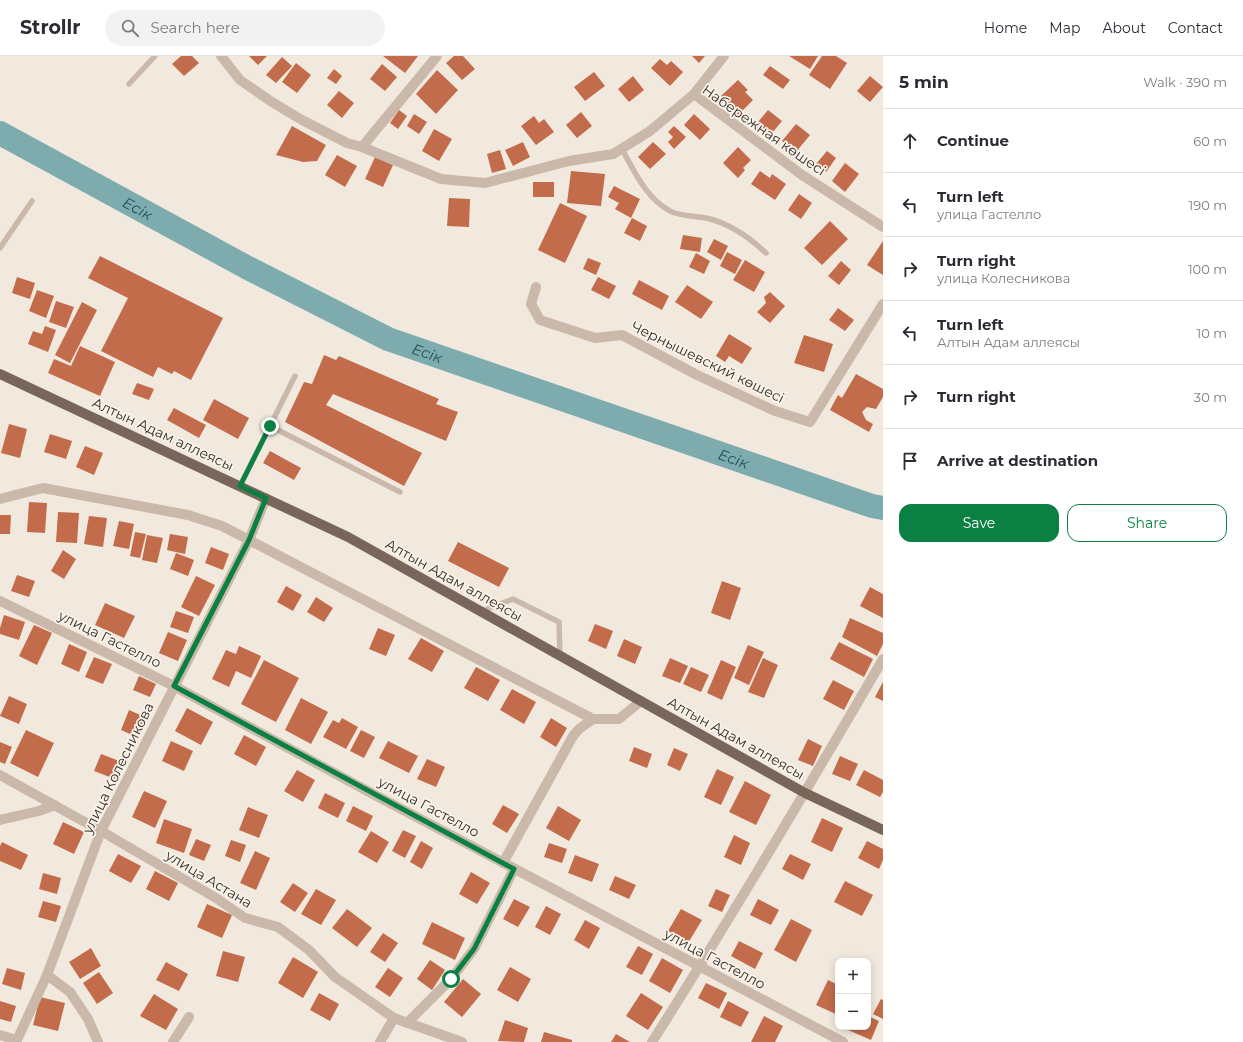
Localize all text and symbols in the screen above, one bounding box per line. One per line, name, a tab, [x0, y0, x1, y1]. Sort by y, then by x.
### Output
search box	[105, 10, 385, 46]
text: Strollr	[20, 16, 81, 39]
icon: search	[119, 17, 141, 39]
text: Search here	[151, 18, 240, 37]
text: Home	[984, 19, 1027, 37]
text: Map	[1049, 19, 1080, 37]
text: About	[1102, 19, 1146, 37]
text: Contact	[1168, 19, 1223, 37]
text: 5 min	[899, 72, 949, 92]
text: Walk · 390 m	[1143, 74, 1227, 90]
street label: Набережная көшесі	[699, 80, 829, 180]
icon: ahead	[899, 130, 921, 152]
text: Continue	[937, 131, 1009, 150]
text: 60 m	[1193, 133, 1227, 149]
text: Turn left	[937, 187, 1004, 206]
water label: Есік	[120, 192, 157, 224]
icon: left	[899, 194, 921, 216]
text: 190 m	[1189, 197, 1227, 213]
text: улица Гастелло	[937, 206, 1041, 222]
text: Turn right	[937, 251, 1016, 270]
icon: right	[899, 258, 921, 280]
text: 100 m	[1188, 261, 1227, 277]
text: улица Колесникова	[937, 270, 1070, 286]
text: Turn left	[937, 315, 1004, 334]
street label: Чернышевский көшесі	[629, 317, 787, 407]
icon: left	[899, 322, 921, 344]
text: 10 m	[1197, 325, 1227, 341]
text: Алтын Адам аллеясы	[937, 334, 1080, 350]
water label: Есік	[410, 339, 446, 367]
icon: right	[899, 386, 921, 408]
text: Turn right	[937, 387, 1016, 406]
text: 30 m	[1194, 389, 1227, 405]
street label: Алтын Адам аллеясы	[89, 393, 237, 475]
route end	[261, 417, 279, 435]
water label: Есік	[716, 444, 753, 473]
icon: arrive	[899, 450, 921, 472]
text: Arrive at destination	[937, 451, 1098, 470]
button: Save	[899, 504, 1059, 542]
button: Share	[1067, 504, 1227, 542]
street label: Алтын Адам аллеясы	[382, 535, 526, 625]
street label: улица Гастелло	[55, 606, 164, 672]
street label: Алтын Адам аллеясы	[664, 693, 808, 783]
street label: улица Колесникова	[78, 700, 158, 837]
street label: улица Гастелло	[374, 772, 483, 841]
street label: улица Астана	[162, 846, 256, 912]
street label: улица Гастелло	[660, 924, 769, 993]
map controls	[835, 958, 871, 1030]
button: +	[835, 958, 871, 994]
route start	[442, 970, 460, 988]
button: −	[835, 994, 871, 1030]

